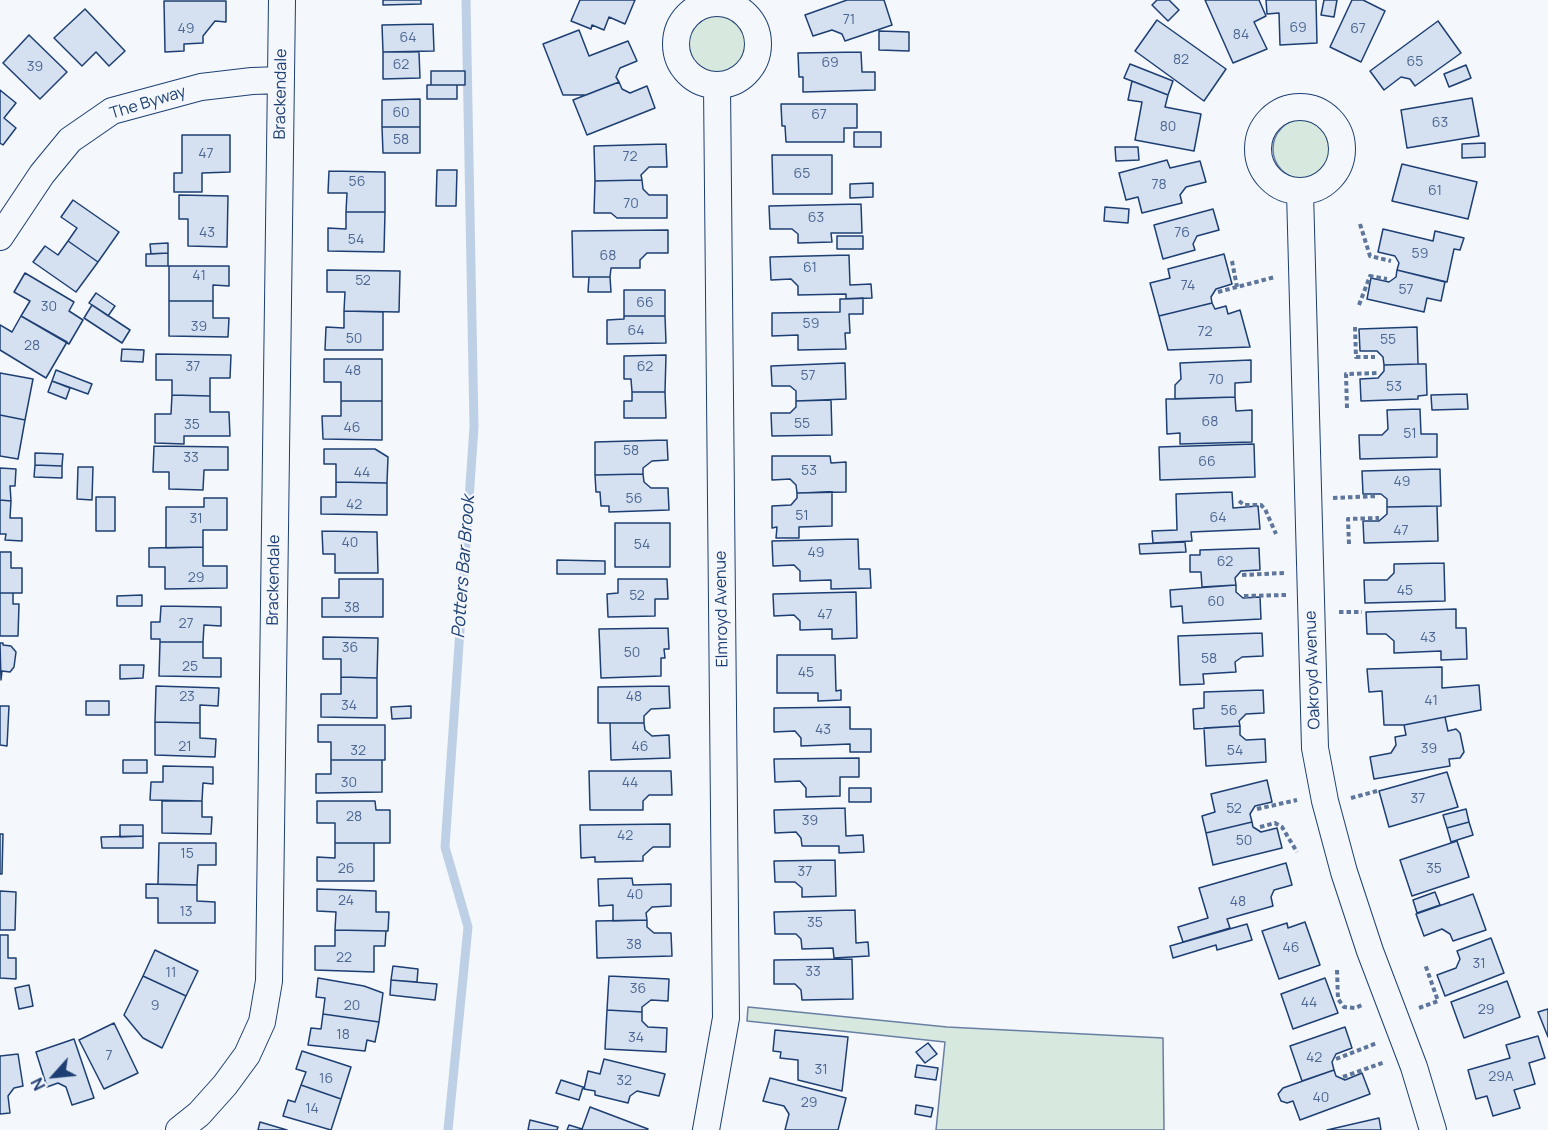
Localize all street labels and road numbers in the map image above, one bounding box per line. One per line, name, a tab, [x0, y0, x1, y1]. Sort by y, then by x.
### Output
street label: Brackendale	[271, 48, 291, 140]
street label: The Byway	[108, 82, 188, 124]
street label: Brackendale	[264, 534, 284, 626]
street label: Elmroyd Avenue	[711, 550, 733, 668]
street label: Oakroyd Avenue	[1301, 610, 1325, 730]

